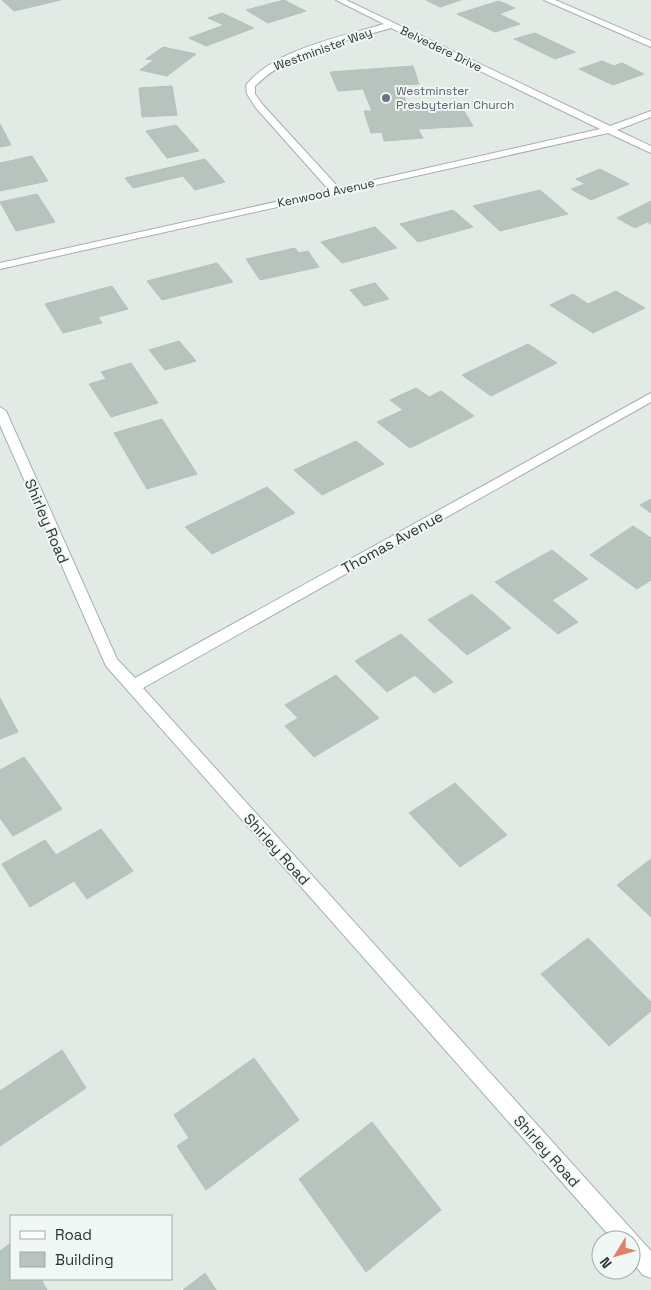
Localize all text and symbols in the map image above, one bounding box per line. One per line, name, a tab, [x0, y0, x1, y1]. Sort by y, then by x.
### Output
street label: Belvedere Drive	[397, 22, 485, 76]
street label: Westminister Way	[272, 24, 374, 74]
place label: Westminster Presbyterian Church	[396, 83, 514, 113]
marker: Westminster Presbyterian Church	[380, 92, 392, 104]
street label: Kenwood Avenue	[276, 175, 376, 211]
street label: Shirley Road	[21, 476, 73, 566]
street label: Thomas Avenue	[338, 506, 446, 578]
street label: Shirley Road	[240, 809, 314, 889]
street label: Shirley Road	[510, 1111, 584, 1191]
legend	[10, 1215, 172, 1280]
text: Road	[55, 1225, 92, 1244]
north arrow	[591, 1230, 641, 1280]
text: Building	[55, 1250, 114, 1269]
text: N	[596, 1254, 616, 1272]

